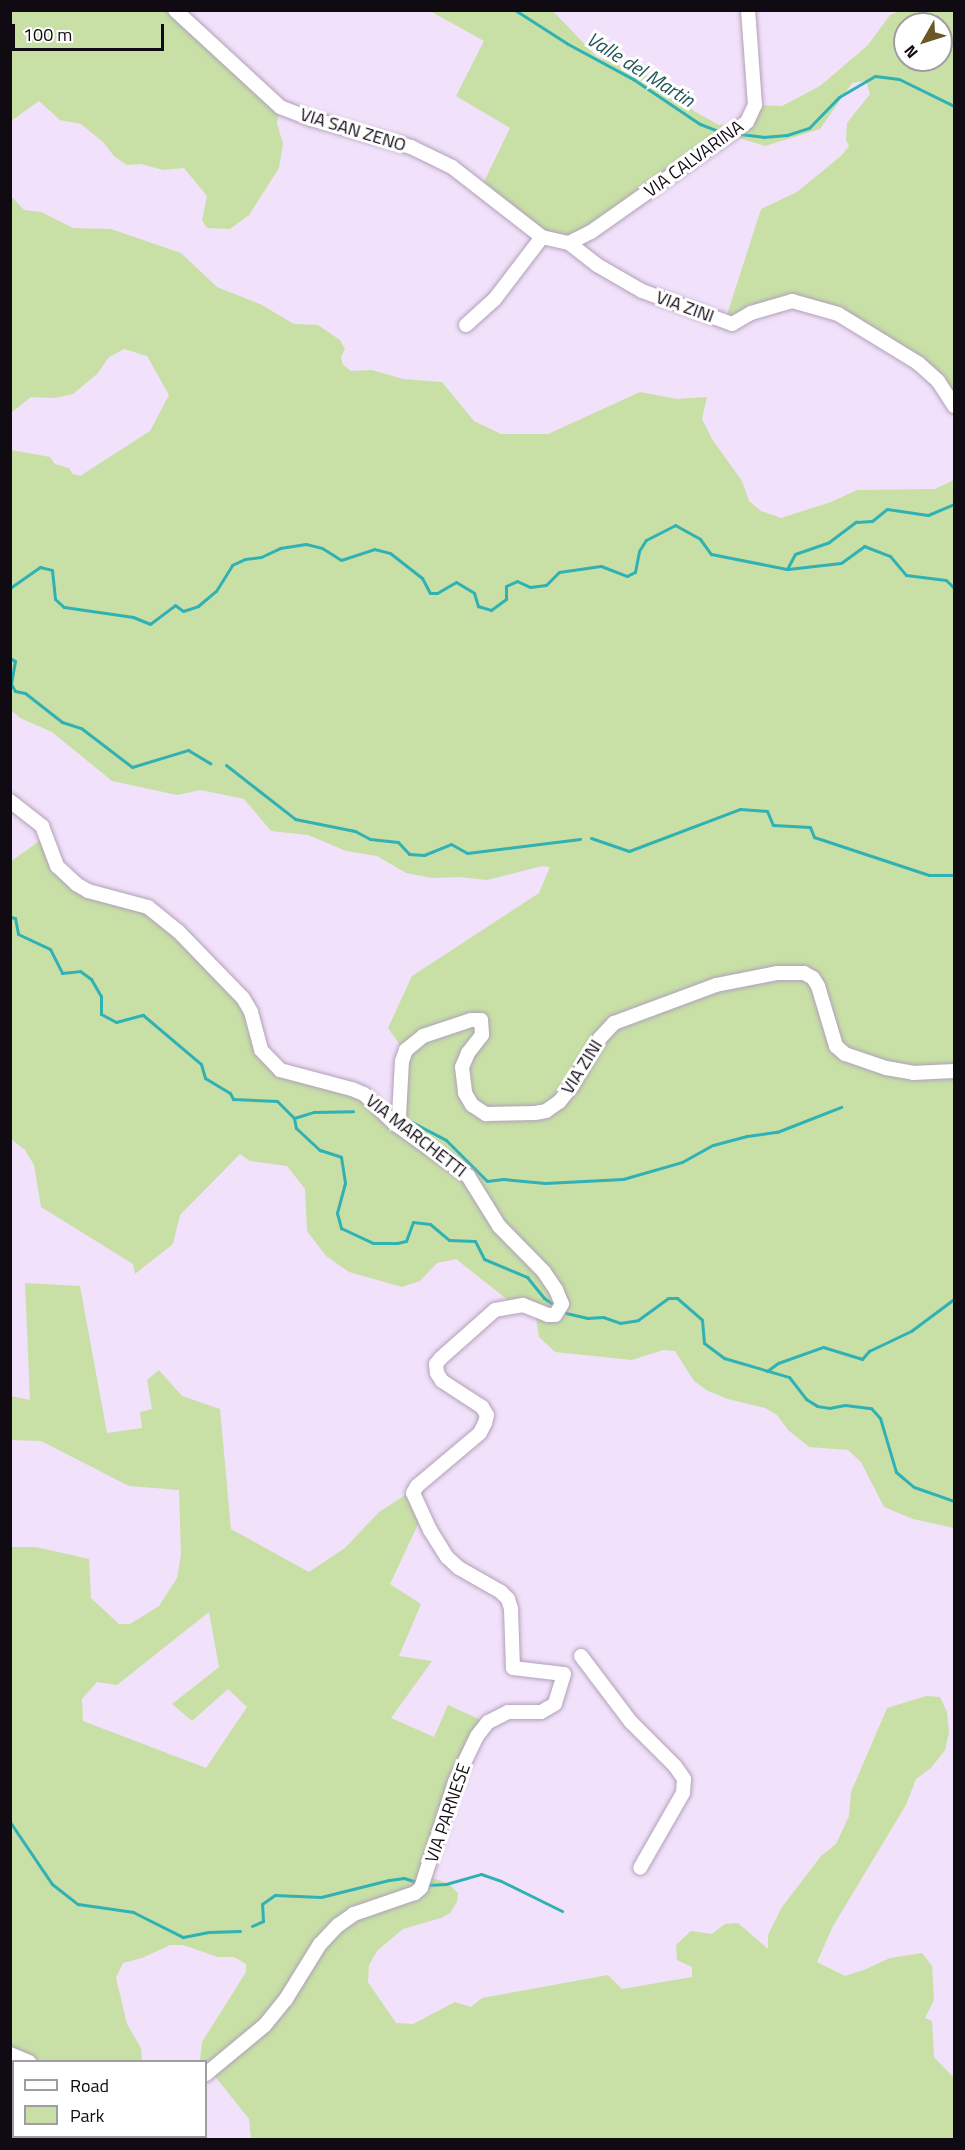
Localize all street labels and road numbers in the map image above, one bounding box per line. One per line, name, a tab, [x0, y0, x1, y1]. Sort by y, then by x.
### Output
street label: VIA SAN ZENO	[297, 104, 409, 156]
street label: VIA CALVARINA	[640, 116, 748, 202]
street label: VIA ZINI	[653, 287, 717, 327]
street label: VIA ZINI	[557, 1036, 607, 1098]
street label: VIA MARCHETTI	[361, 1090, 471, 1182]
street label: VIA PARNESE	[421, 1761, 475, 1865]

